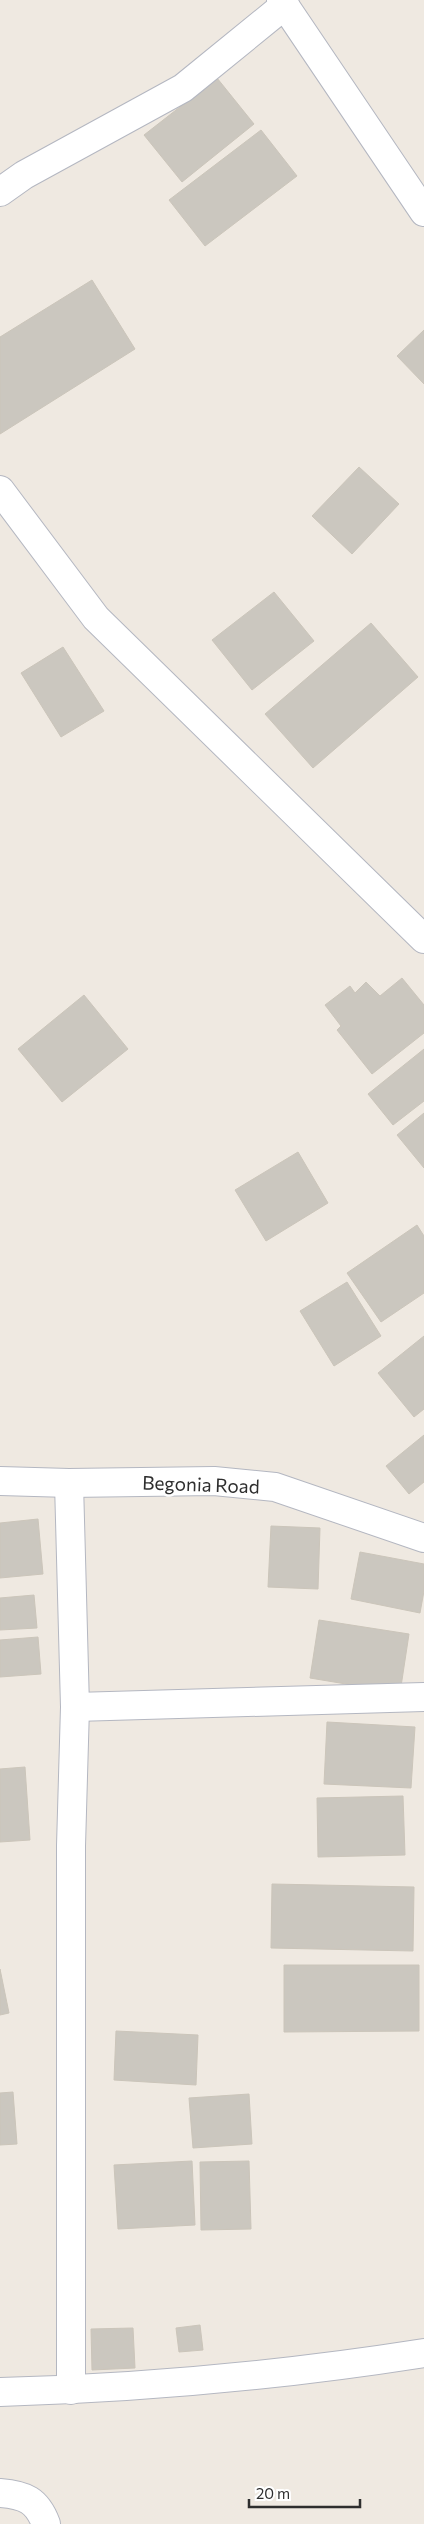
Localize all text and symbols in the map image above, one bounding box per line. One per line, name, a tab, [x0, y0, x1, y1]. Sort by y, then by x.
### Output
street label: Begonia Road	[142, 1470, 260, 1498]
scale bar	[249, 2476, 360, 2508]
text: 20 m	[256, 2484, 290, 2502]

